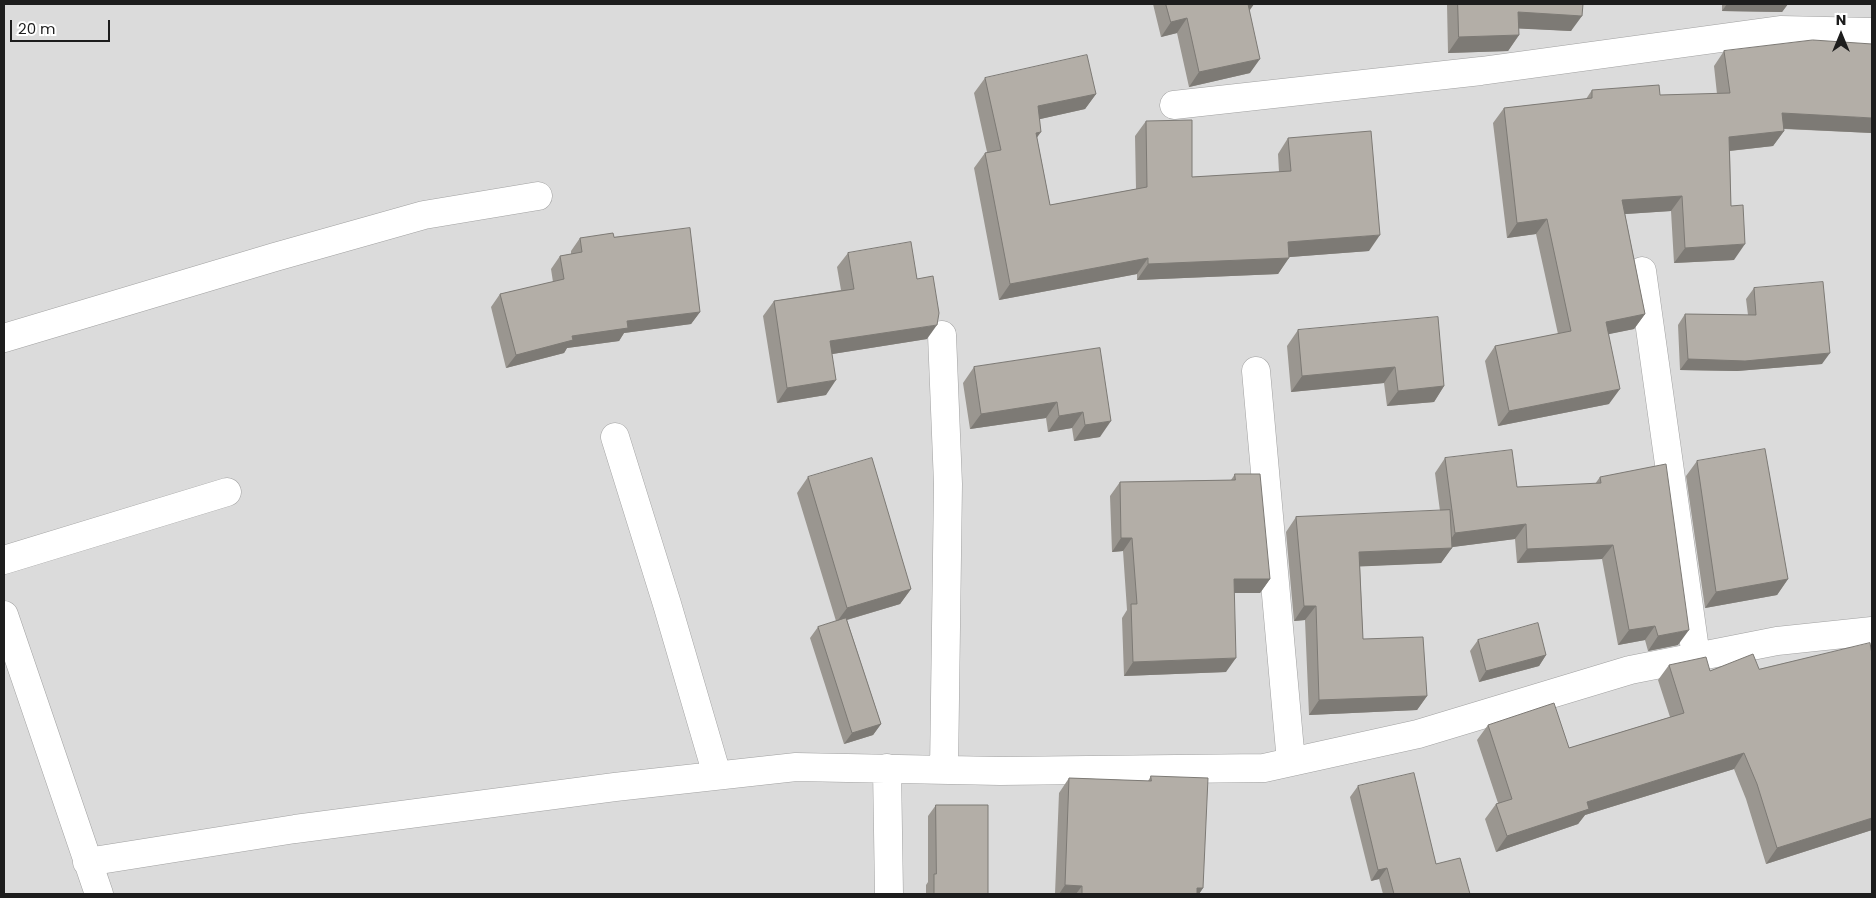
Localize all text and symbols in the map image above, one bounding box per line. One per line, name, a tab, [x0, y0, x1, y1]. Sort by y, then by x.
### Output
scale bar	[12, 10, 112, 42]
north arrow	[1816, 10, 1866, 60]
text: N	[1836, 10, 1846, 30]
text: 20 m	[18, 18, 56, 39]

